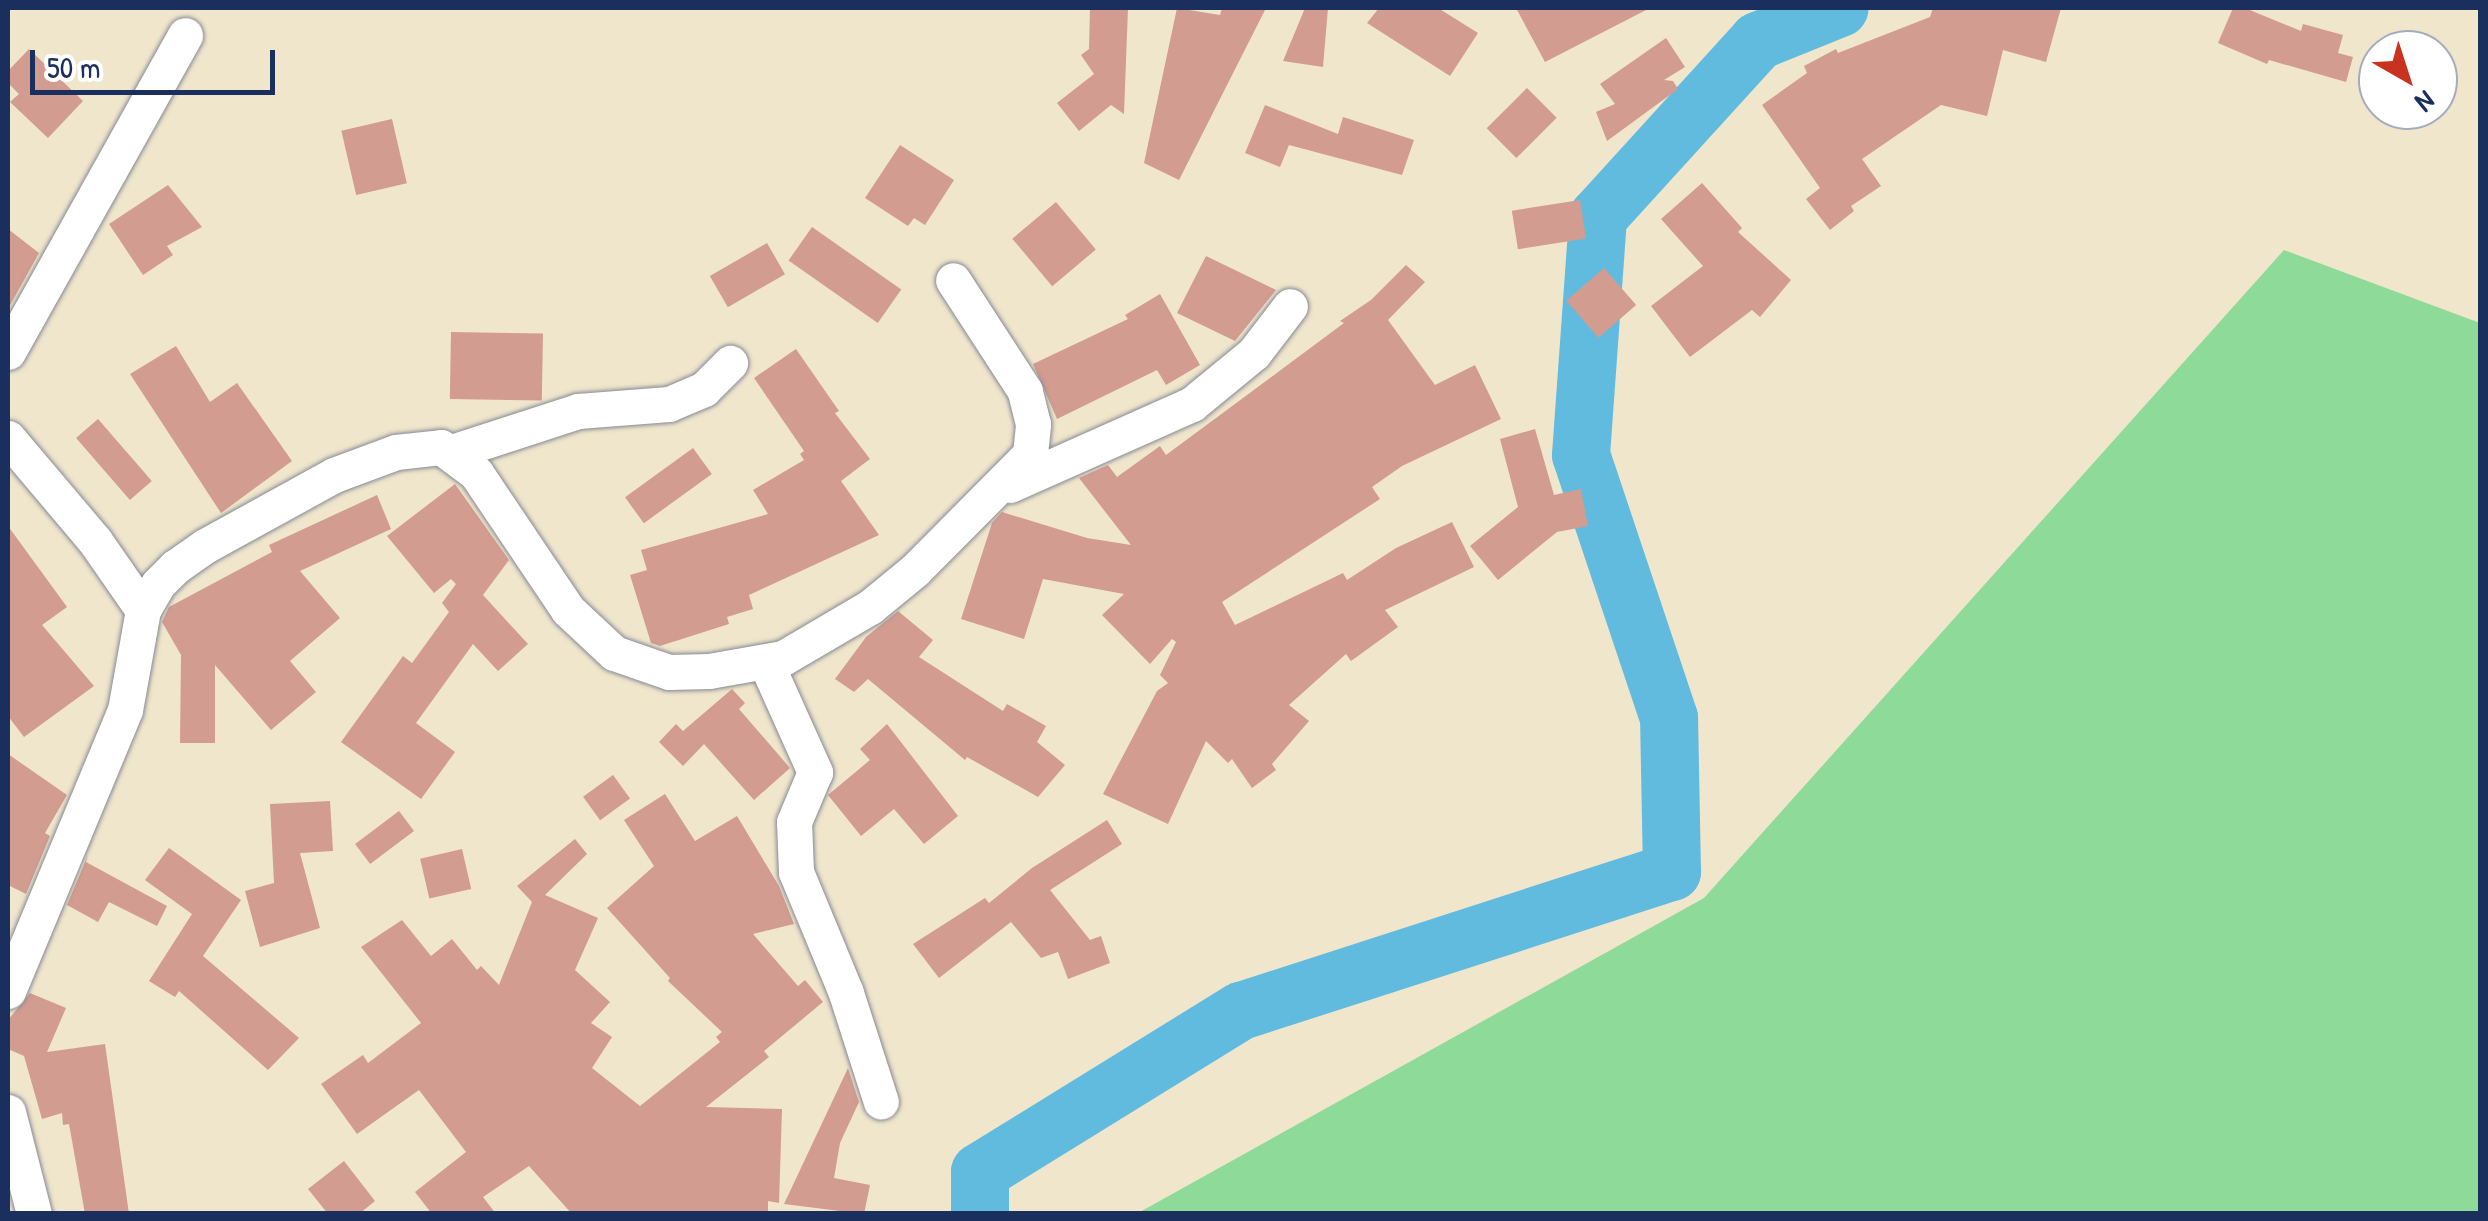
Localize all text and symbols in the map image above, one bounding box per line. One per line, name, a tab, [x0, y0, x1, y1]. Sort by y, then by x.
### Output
scale bar	[35, 30, 280, 92]
north arrow	[2358, 30, 2458, 130]
text: 50 m	[47, 47, 100, 87]
text: N	[2408, 82, 2443, 121]

